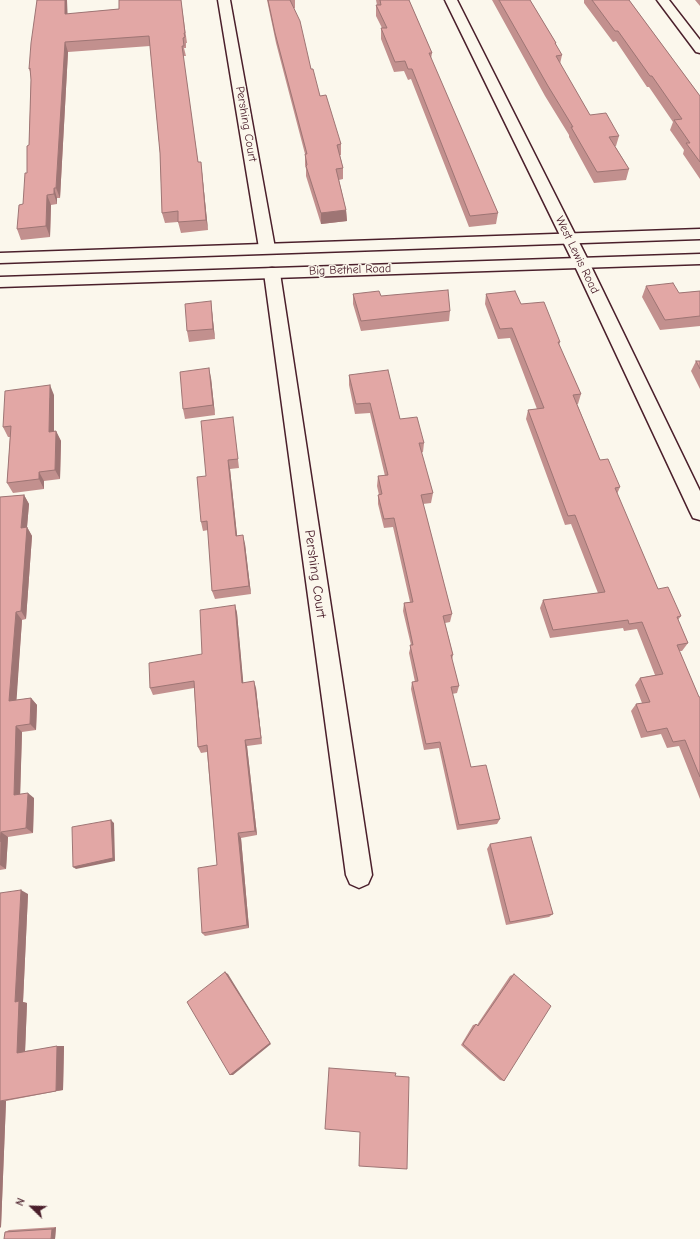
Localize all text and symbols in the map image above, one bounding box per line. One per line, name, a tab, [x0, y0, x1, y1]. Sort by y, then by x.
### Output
street label: Pershing Court	[232, 85, 260, 163]
street label: West Lewis Road	[552, 214, 602, 296]
street label: Big Bethel Road	[309, 261, 391, 279]
street label: Pershing Court	[300, 529, 330, 619]
north arrow	[12, 1187, 52, 1227]
text: N	[13, 1196, 28, 1208]

